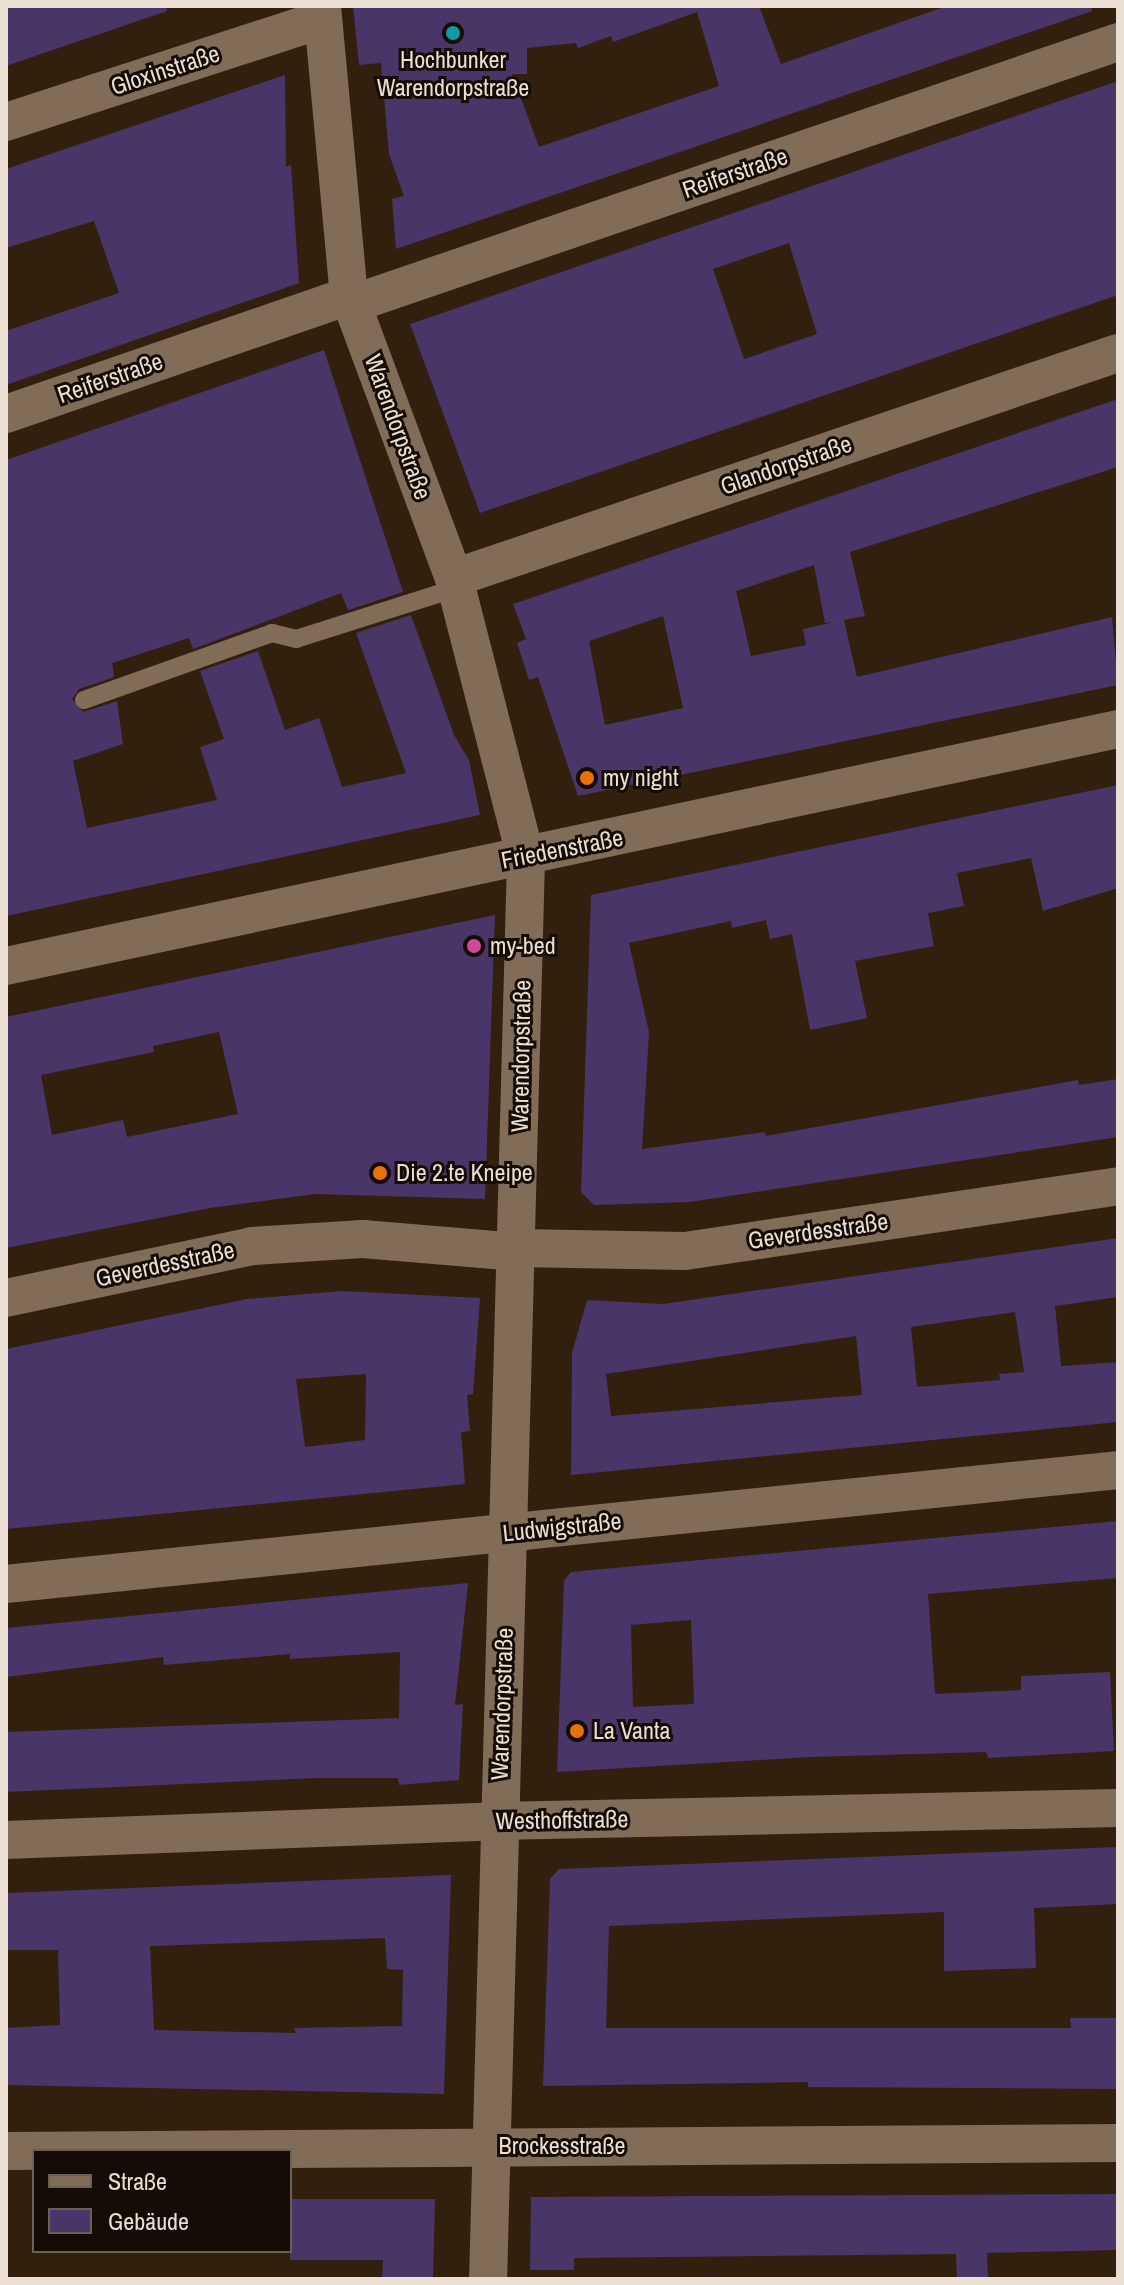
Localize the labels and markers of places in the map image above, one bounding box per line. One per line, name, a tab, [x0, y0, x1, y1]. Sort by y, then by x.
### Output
marker: Hochbunker Warendorpstraße	[444, 24, 462, 42]
place label: Hochbunker Warendorpstraße	[377, 46, 529, 102]
place label: my night	[603, 764, 678, 792]
marker: my night	[578, 769, 596, 787]
place label: my-bed	[490, 932, 556, 960]
marker: my-bed	[465, 937, 483, 955]
place label: Die 2.te Kneipe	[396, 1159, 533, 1187]
marker: Die 2.te Kneipe	[371, 1164, 389, 1182]
place label: La Vanta	[593, 1717, 670, 1745]
marker: La Vanta	[568, 1722, 586, 1740]

